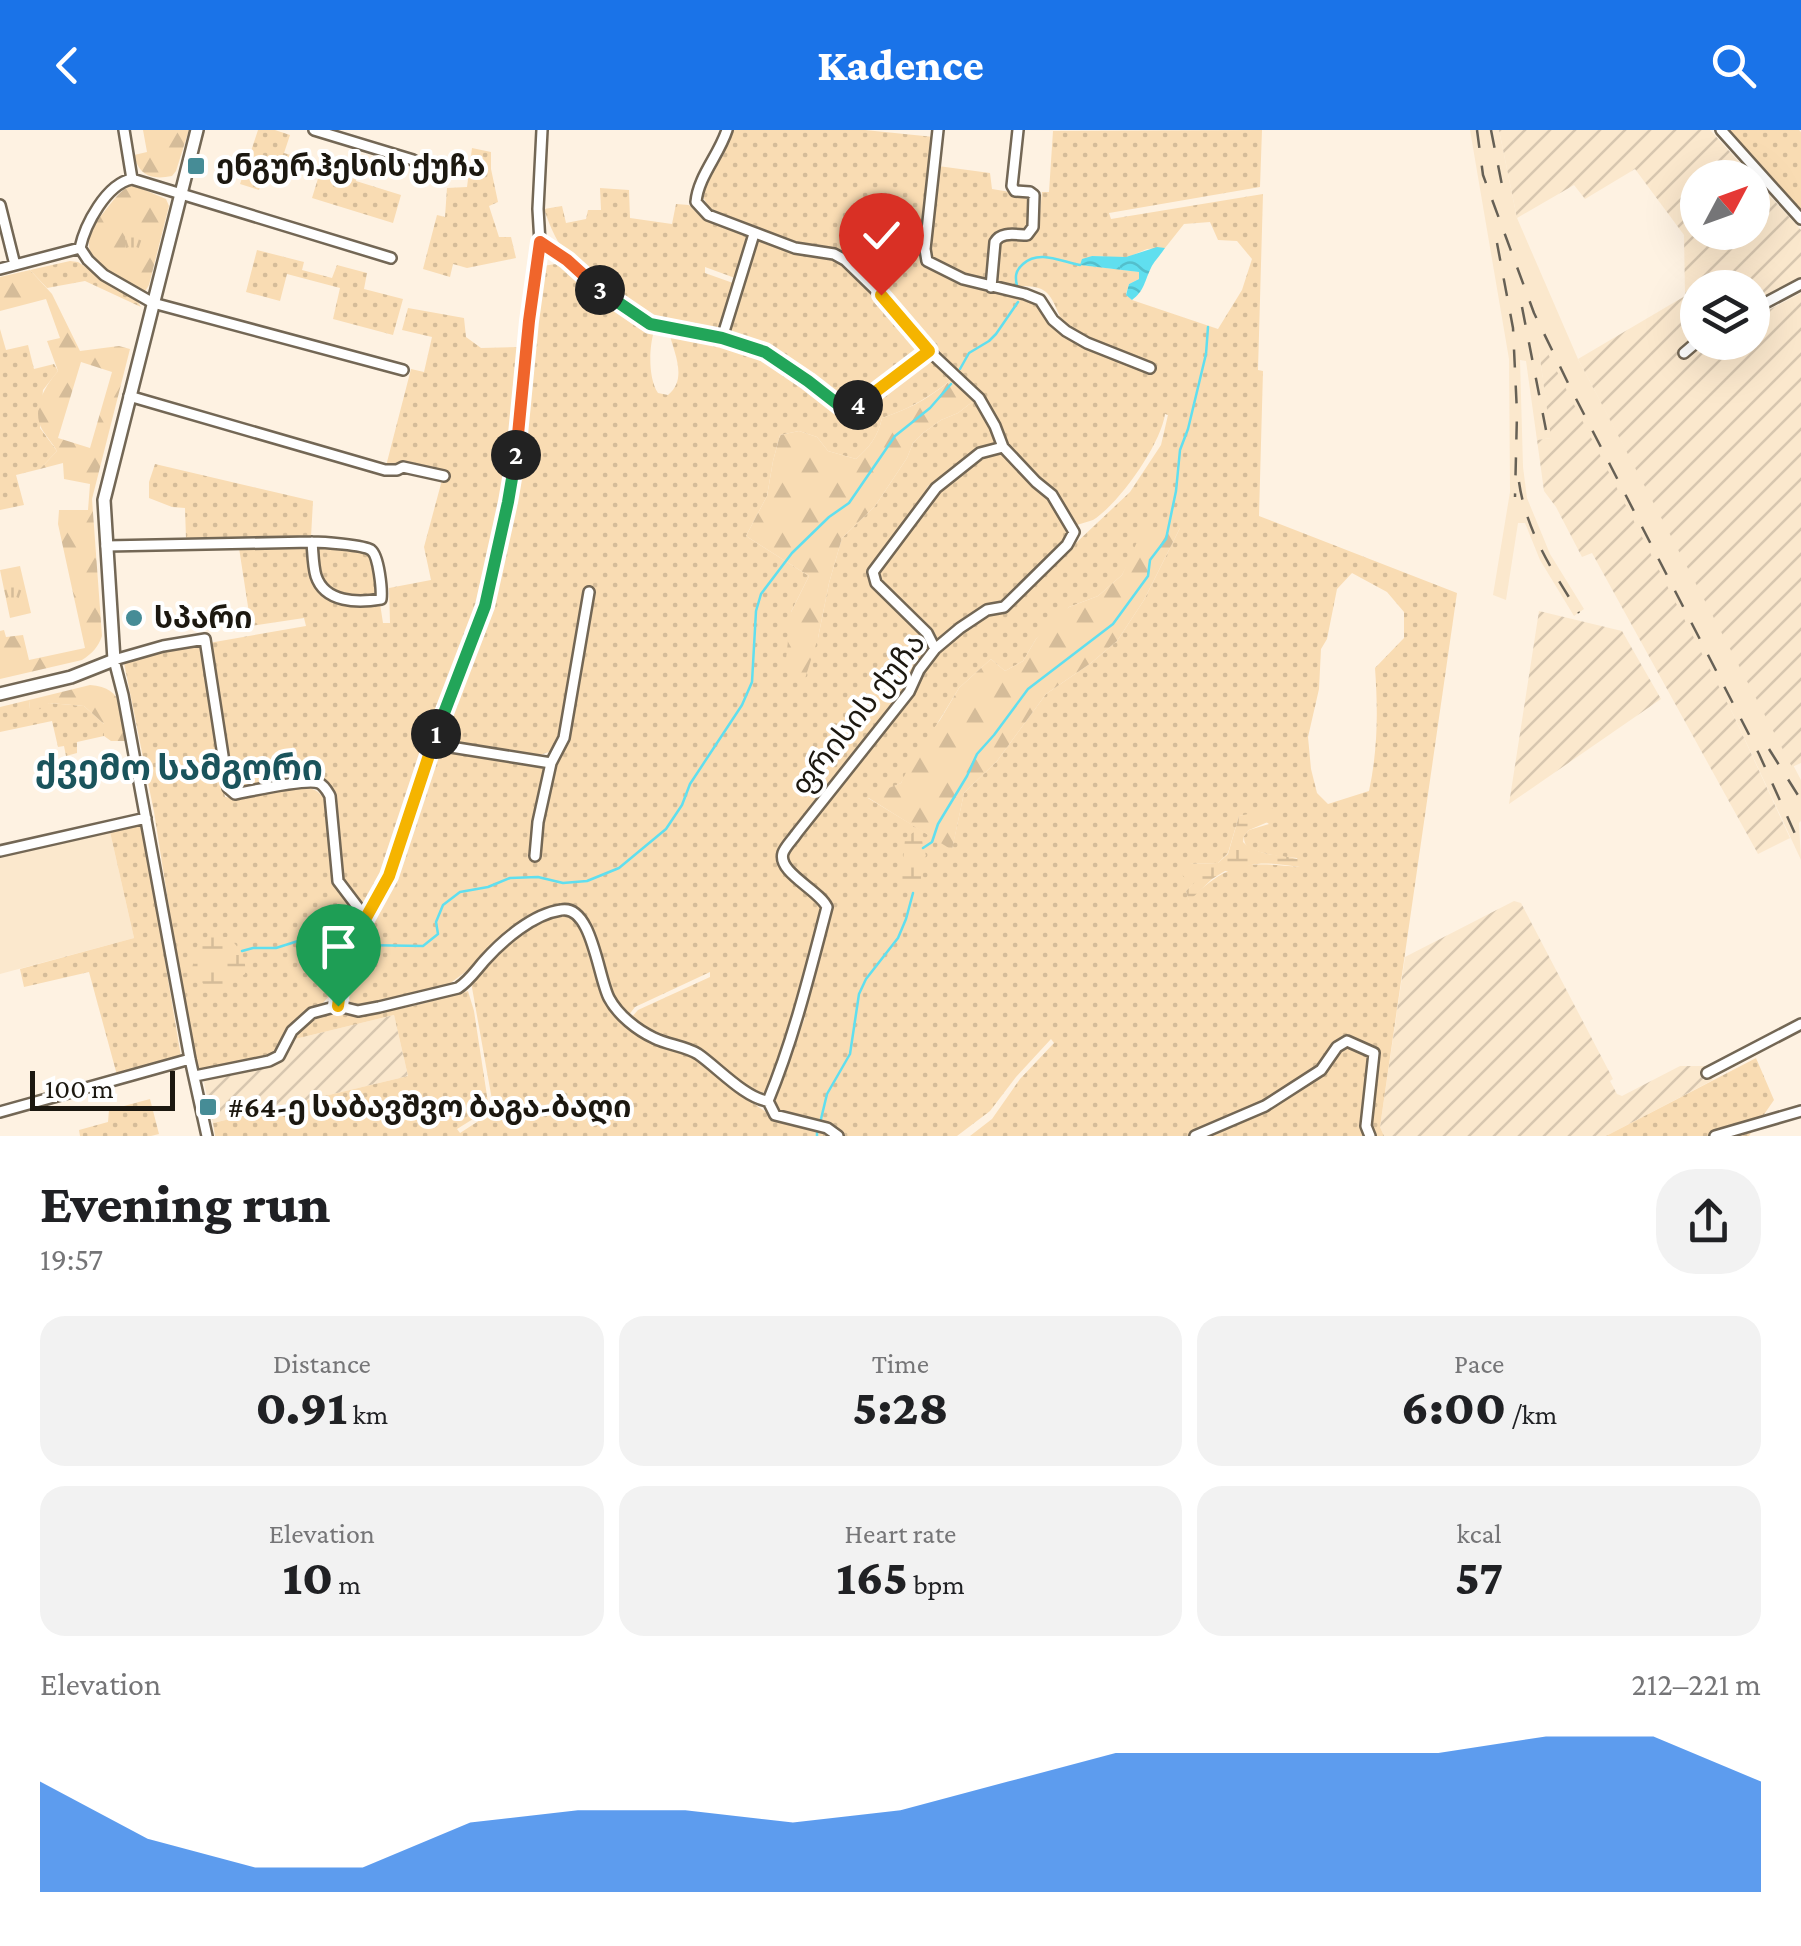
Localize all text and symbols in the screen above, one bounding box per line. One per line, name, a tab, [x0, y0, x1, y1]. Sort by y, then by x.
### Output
icon: back	[40, 38, 95, 93]
icon: search	[1706, 38, 1761, 93]
text: Kadence	[817, 40, 984, 90]
place label: ენგურჰესის ქუჩა	[216, 149, 486, 184]
marker: ენგურჰესის ქუჩა	[185, 155, 207, 177]
north arrow	[1680, 160, 1770, 250]
map controls	[1680, 160, 1770, 360]
pin	[839, 193, 924, 296]
icon: check	[854, 208, 909, 263]
pin: 3	[575, 265, 625, 315]
button: layers	[1680, 270, 1770, 360]
text: 3	[593, 274, 607, 305]
pin: 4	[833, 380, 883, 430]
text: 4	[850, 389, 866, 420]
pin: 2	[491, 430, 541, 480]
text: 2	[509, 439, 523, 470]
place label: სპარი	[154, 601, 252, 634]
marker: სპარი	[123, 607, 145, 629]
street label: ფრისის ქუჩა	[784, 626, 933, 802]
pin: 1	[411, 709, 461, 759]
text: 1	[431, 718, 441, 749]
district label: ქვემო სამგორი	[35, 749, 323, 789]
pin	[296, 904, 381, 1007]
icon: arrive	[311, 919, 366, 974]
scale bar	[30, 1066, 175, 1110]
text: 100 m	[45, 1073, 114, 1104]
place label: #64-ე საბავშვო ბაგა-ბაღი	[228, 1090, 631, 1125]
marker: #64-ე საბავშვო ბაგა-ბაღი	[197, 1096, 219, 1118]
button: share	[1656, 1169, 1761, 1274]
text: Evening run	[40, 1173, 330, 1234]
text: 19:57	[40, 1241, 103, 1277]
text: Distance	[273, 1348, 371, 1379]
text: Time	[872, 1348, 929, 1379]
text: Pace	[1454, 1348, 1504, 1379]
text: 0.91	[255, 1379, 347, 1435]
text: 5:28	[853, 1379, 948, 1435]
text: 6:00	[1401, 1379, 1506, 1435]
text: km	[347, 1399, 388, 1430]
text: /km	[1506, 1399, 1557, 1430]
text: Elevation	[269, 1518, 375, 1549]
text: Heart rate	[845, 1518, 956, 1549]
text: kcal	[1457, 1518, 1502, 1549]
text: 10	[283, 1549, 333, 1605]
text: 165	[836, 1549, 908, 1605]
text: 57	[1455, 1549, 1503, 1605]
text: m	[333, 1569, 361, 1600]
text: bpm	[908, 1569, 965, 1600]
text: Elevation	[40, 1666, 161, 1702]
text: 212–221 m	[1632, 1666, 1761, 1702]

